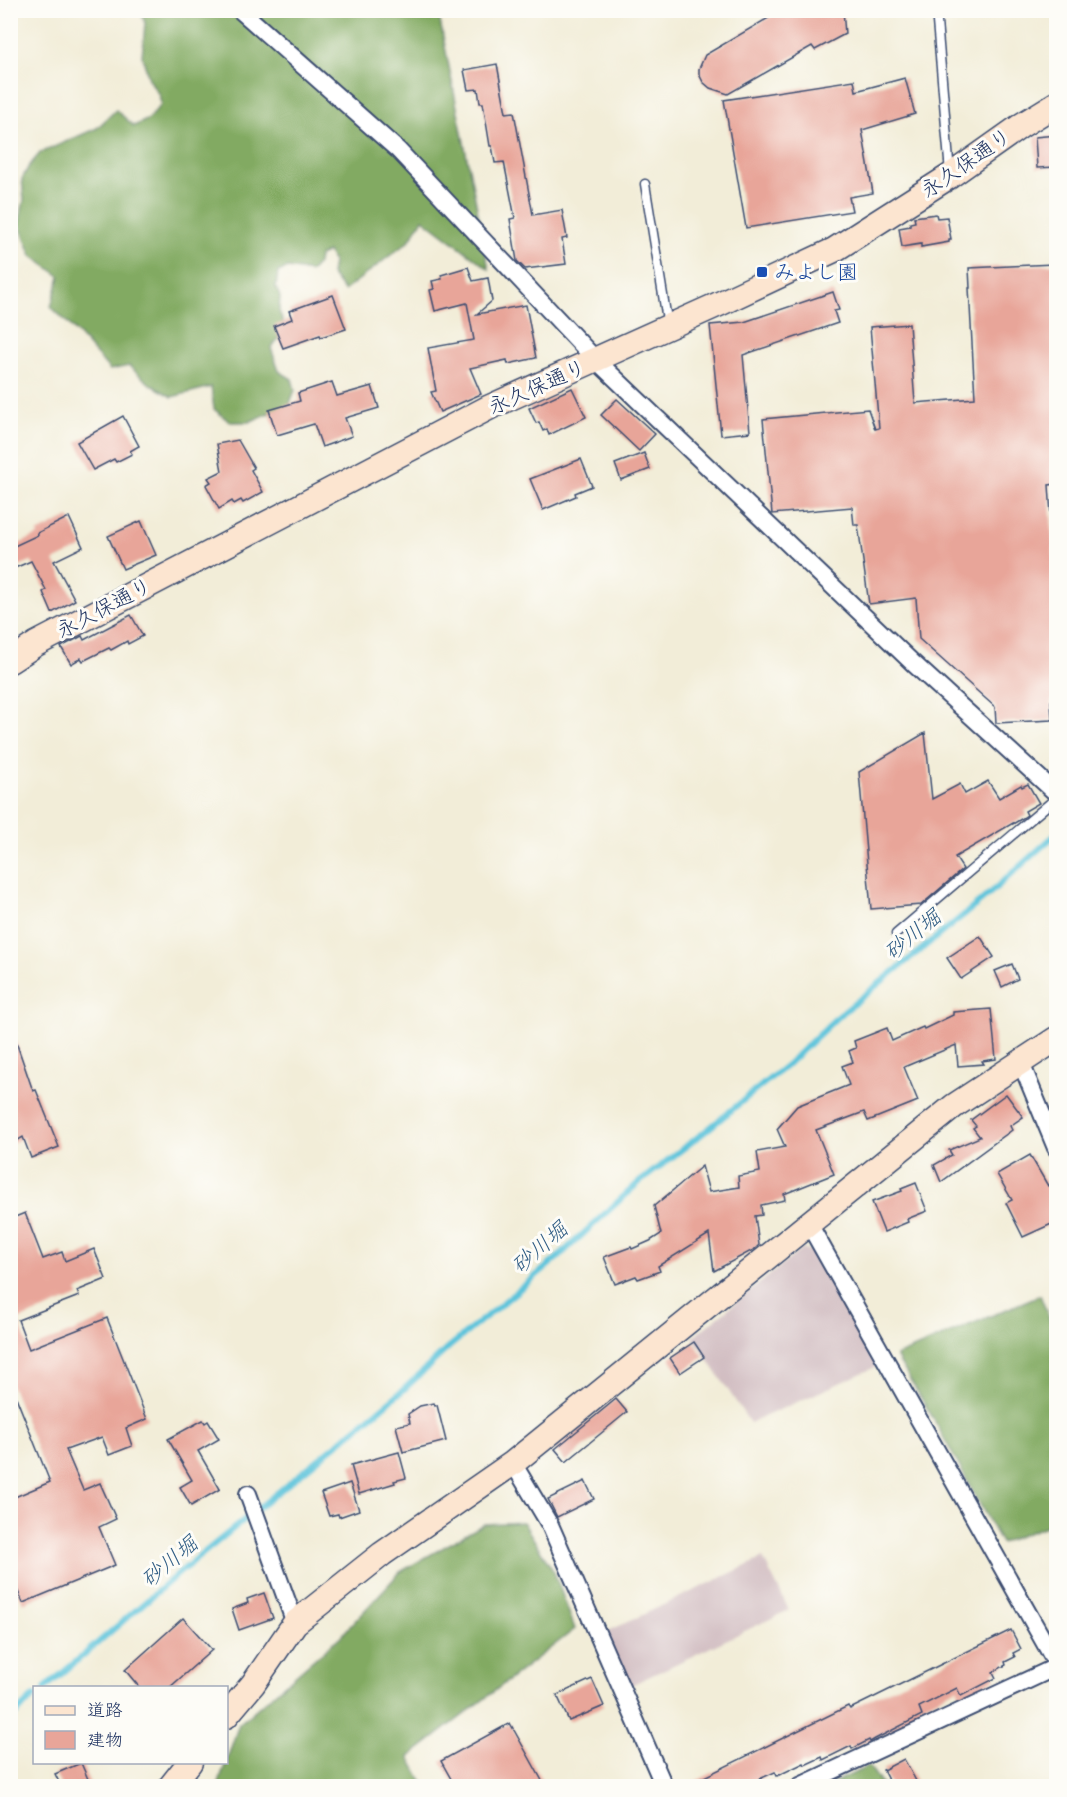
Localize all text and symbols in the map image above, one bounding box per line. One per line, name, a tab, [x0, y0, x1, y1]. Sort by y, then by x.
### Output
street label: 永久保通り	[914, 121, 1016, 203]
place label: みよし園	[774, 257, 858, 284]
marker: みよし園	[755, 265, 769, 279]
street label: 永久保通り	[483, 352, 590, 419]
street label: 永久保通り	[51, 570, 156, 643]
water label: 砂川堀	[877, 900, 948, 966]
water label: 砂川堀	[504, 1213, 575, 1279]
water label: 砂川堀	[134, 1527, 205, 1593]
legend	[33, 1686, 228, 1764]
text: 道路	[87, 1697, 123, 1721]
text: 建物	[87, 1727, 123, 1751]

